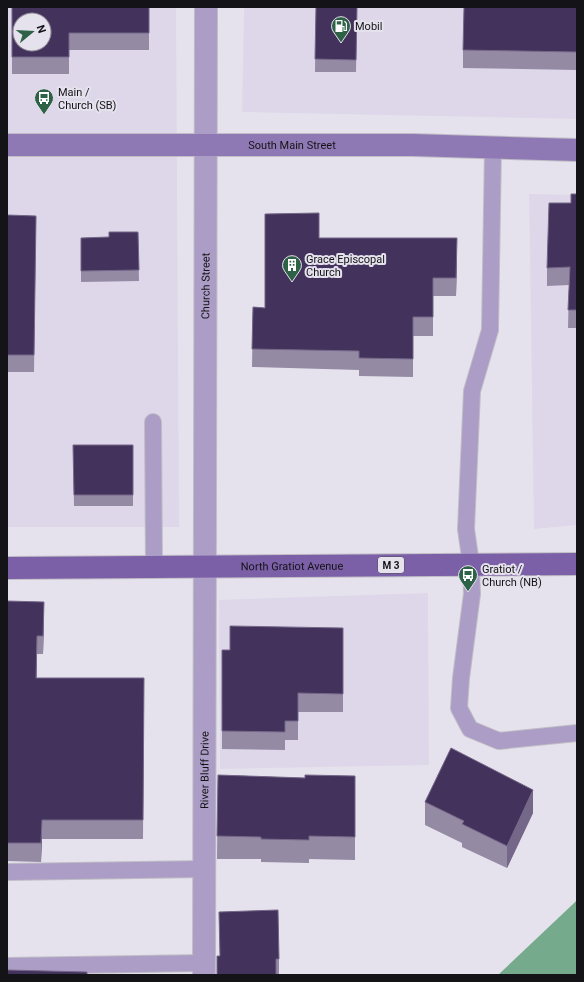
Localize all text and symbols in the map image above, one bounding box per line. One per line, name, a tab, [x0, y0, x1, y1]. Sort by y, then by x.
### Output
north arrow	[12, 12, 52, 52]
fuel station icon: Mobil	[330, 15, 352, 43]
place label: Mobil	[355, 20, 382, 33]
text: N	[34, 23, 48, 35]
place label: Main / Church (SB)	[58, 86, 117, 112]
bus stop icon: Main / Church (SB)	[33, 87, 55, 115]
street label: South Main Street	[248, 139, 336, 152]
street label: Church Street	[199, 252, 212, 319]
place label: Grace Episcopal Church	[306, 253, 385, 279]
building icon: Grace Episcopal Church	[281, 254, 303, 282]
road number: M 3	[378, 557, 404, 573]
street label: North Gratiot Avenue	[241, 560, 343, 573]
place label: Gratiot / Church (NB)	[482, 563, 542, 589]
bus stop icon: Gratiot / Church (NB)	[457, 564, 479, 592]
street label: River Bluff Drive	[198, 731, 212, 809]

